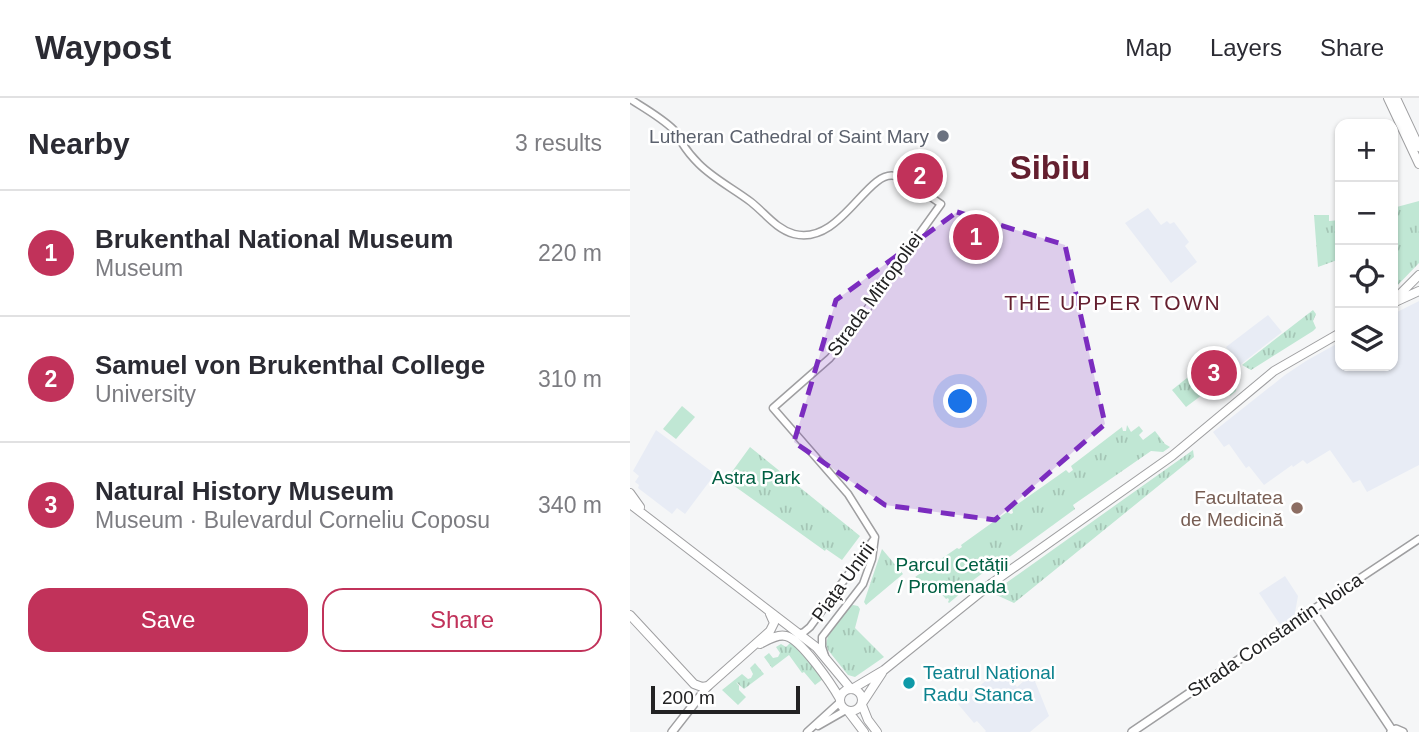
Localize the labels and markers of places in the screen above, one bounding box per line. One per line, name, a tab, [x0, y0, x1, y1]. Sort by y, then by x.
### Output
place label: Lutheran Cathedral of Saint Mary	[649, 126, 929, 147]
marker: Lutheran Cathedral of Saint Mary	[935, 128, 951, 144]
pin: 2	[897, 150, 943, 202]
pin: 1	[953, 211, 999, 263]
pin: 3	[1191, 347, 1237, 399]
place label: Facultatea de Medicină	[1181, 487, 1283, 530]
marker: Facultatea de Medicină	[1289, 500, 1305, 516]
place label: Teatrul Național Radu Stanca	[923, 662, 1055, 705]
marker: Teatrul Național Radu Stanca	[901, 675, 917, 691]

